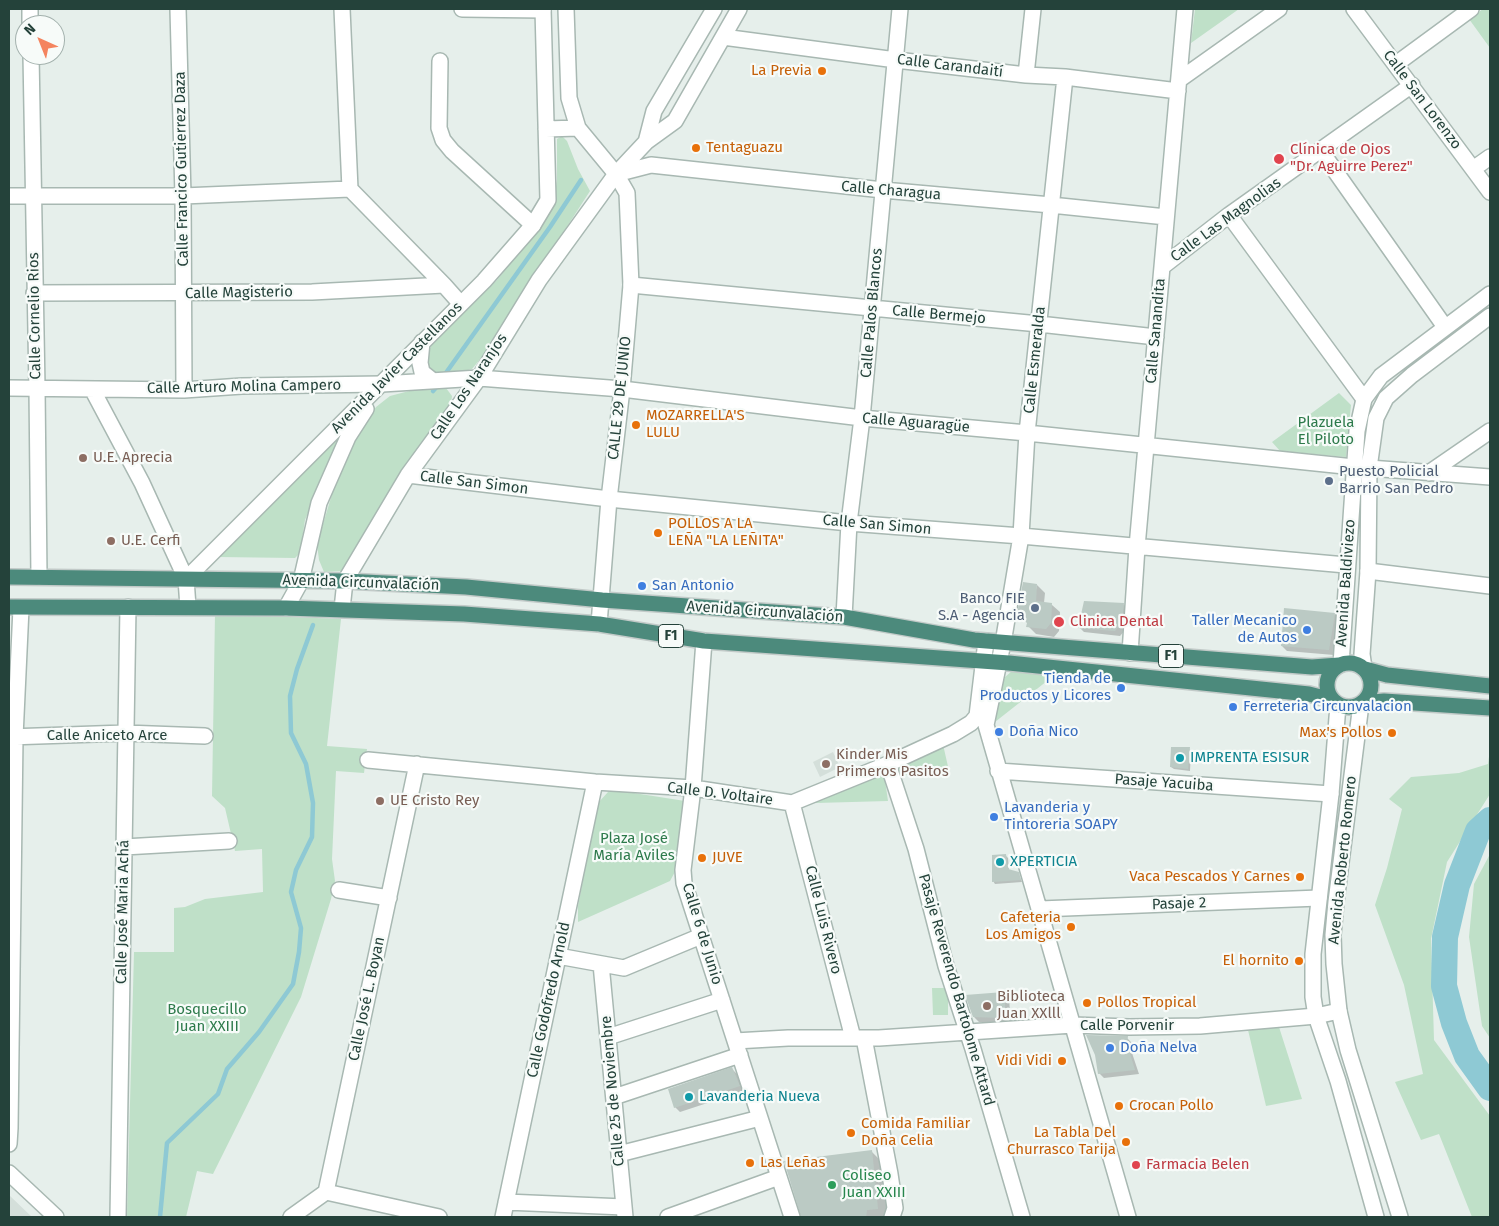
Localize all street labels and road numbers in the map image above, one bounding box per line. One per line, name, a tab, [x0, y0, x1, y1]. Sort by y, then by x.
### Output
street label: Calle San Lorenzo	[1379, 47, 1465, 153]
street label: Calle Carandaití	[896, 51, 1004, 81]
street label: Calle Francico Gutierrez Daza	[171, 71, 193, 267]
street label: Calle Las Magnolias	[1167, 174, 1285, 266]
street label: Calle Charagua	[840, 178, 942, 204]
street label: Calle Palos Blancos	[857, 247, 887, 379]
street label: Calle Cornelio Rios	[25, 252, 45, 380]
street label: Calle Sanandita	[1142, 277, 1170, 385]
street label: Calle Magisterio	[185, 283, 293, 303]
street label: Avenida Javier Castellanos	[328, 299, 466, 437]
street label: Calle Bermejo	[891, 302, 987, 328]
street label: Calle Esmeralda	[1020, 305, 1050, 415]
street label: Calle Los Naranjos	[427, 330, 511, 444]
street label: CALLE 29 DE JUNIO	[605, 335, 635, 461]
street label: Calle Arturo Molina Campero	[147, 376, 341, 398]
street label: Calle Aguaragüe	[861, 409, 971, 437]
street label: Calle San Simon	[419, 467, 529, 499]
street label: Calle San Simon	[822, 511, 932, 539]
street label: Avenida Baldiviezo	[1333, 519, 1359, 647]
street label: Avenida Circunvalación	[282, 571, 440, 595]
street label: Avenida Circunvalación	[686, 598, 844, 626]
road number: F1	[658, 624, 684, 648]
road number: F1	[1158, 644, 1184, 668]
street label: Calle Aniceto Arce	[47, 727, 167, 745]
street label: Pasaje Yacuiba	[1114, 771, 1214, 795]
street label: Avenida Roberto Romero	[1325, 775, 1361, 945]
street label: Calle D. Voltaire	[666, 779, 774, 809]
street label: Calle José Maria Achá	[113, 840, 133, 984]
street label: Calle Luis Rivero	[801, 864, 845, 976]
street label: Pasaje Reverendo Bartolome Attard	[914, 872, 998, 1108]
street label: Calle 6 de Junio	[678, 881, 726, 987]
street label: Pasaje 2	[1151, 894, 1207, 914]
street label: Calle Godofredo Arnold	[524, 921, 574, 1079]
street label: Calle José L. Boyan	[345, 935, 389, 1063]
street label: Calle 25 de Noviembre	[597, 1015, 629, 1167]
street label: Calle Porvenir	[1080, 1017, 1174, 1035]

